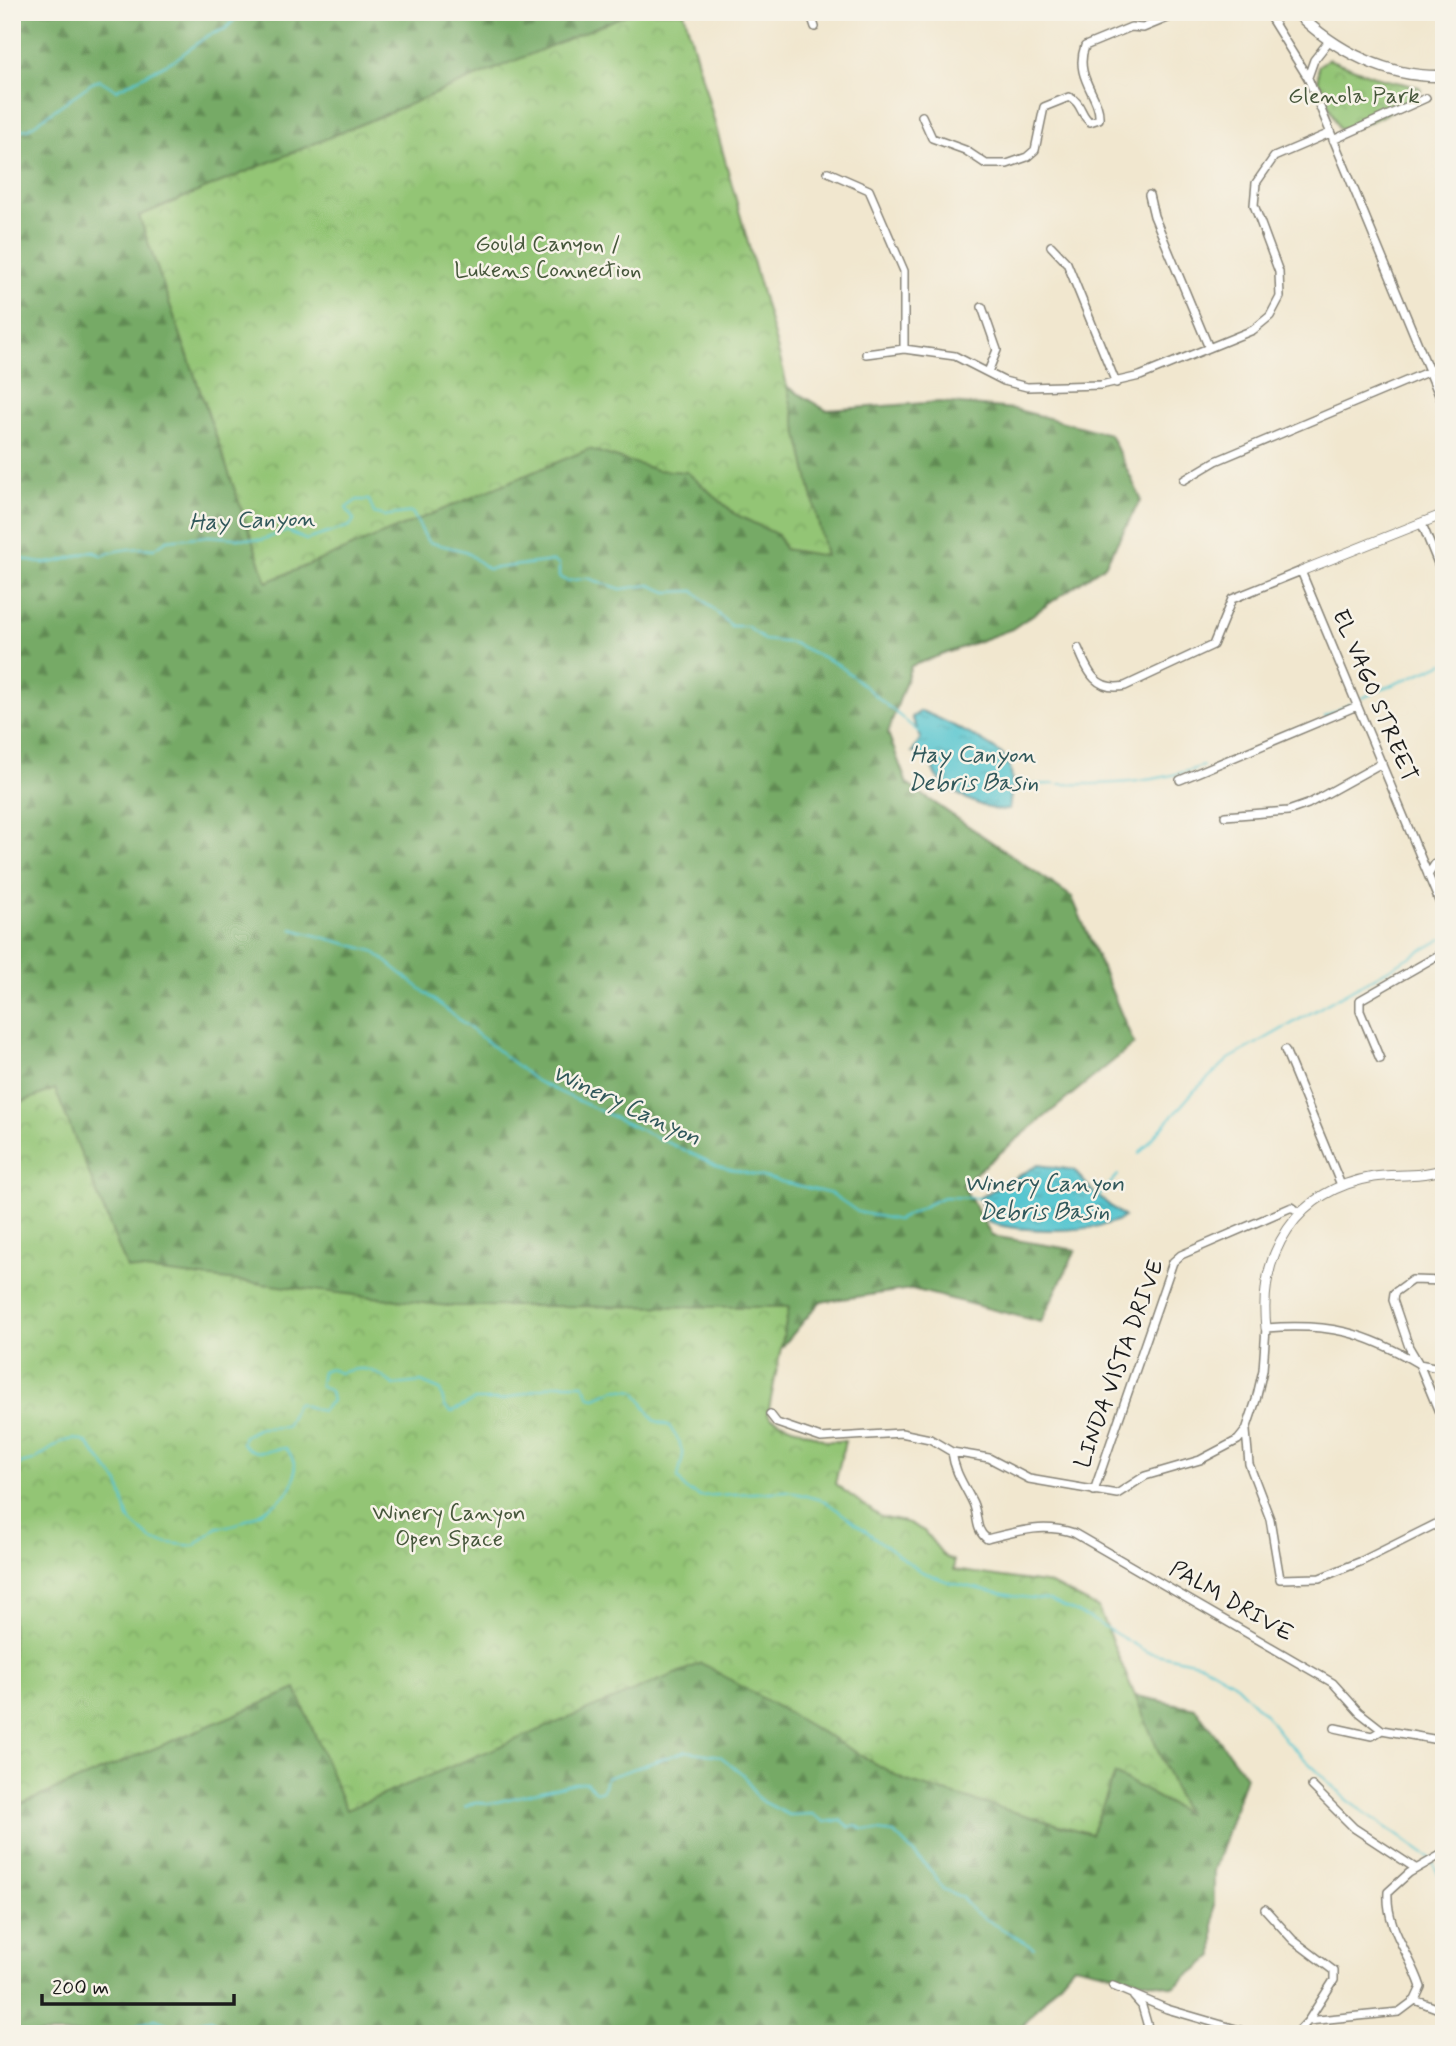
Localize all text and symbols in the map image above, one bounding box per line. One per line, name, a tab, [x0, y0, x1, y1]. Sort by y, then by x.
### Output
park label: Glenola Park	[1288, 82, 1420, 112]
park label: Gould Canyon / Lukens Connection	[454, 230, 642, 286]
water label: Hay Canyon	[188, 503, 316, 539]
street label: EL VAGO STREET	[1324, 605, 1424, 787]
water label: Hay Canyon Debris Basin	[907, 740, 1039, 799]
water label: Winery Canyon	[547, 1058, 705, 1154]
water label: Winery Canyon Debris Basin	[964, 1169, 1124, 1228]
street label: LINDA VISTA DRIVE	[1068, 1256, 1172, 1472]
park label: Winery Canyon Open Space	[372, 1499, 526, 1555]
street label: PALM DRIVE	[1164, 1554, 1298, 1650]
scale bar	[42, 1962, 234, 2006]
text: 200 m	[52, 1974, 109, 2002]

